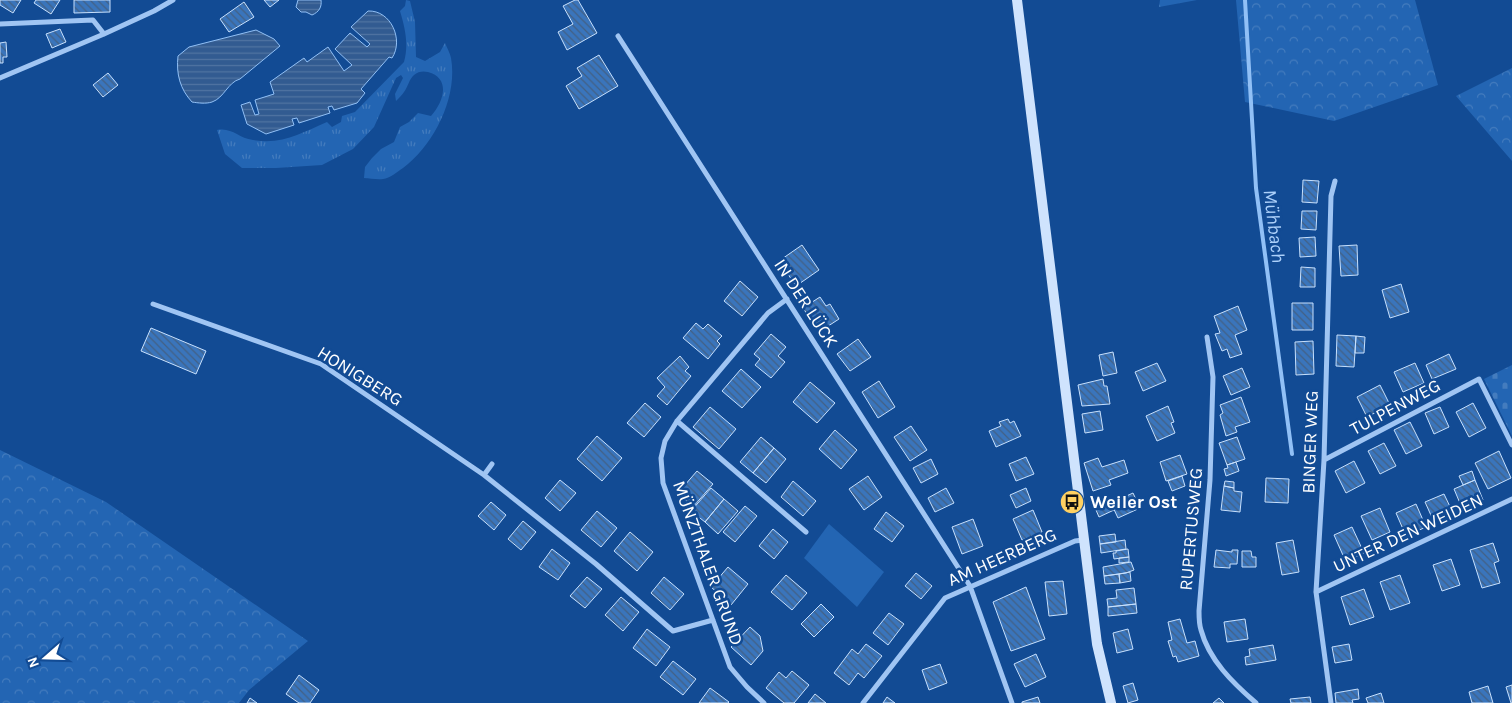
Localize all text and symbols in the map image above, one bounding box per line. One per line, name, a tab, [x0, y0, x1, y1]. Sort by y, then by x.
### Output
water label: Mühbach	[1259, 188, 1289, 264]
street label: IN DER LÜCK	[769, 255, 843, 351]
street label: HONIGBERG	[313, 341, 407, 411]
street label: TULPENWEG	[1346, 374, 1444, 440]
street label: BINGER WEG	[1297, 390, 1323, 494]
street label: RUPERTUSWEG	[1175, 467, 1207, 591]
street label: MÜNZTHALER GRUND	[668, 478, 748, 648]
bus stop icon: Weiler Ost	[1059, 489, 1085, 515]
street label: UNTER DEN WEIDEN	[1330, 489, 1486, 577]
place label: Weiler Ost	[1090, 491, 1177, 513]
street label: AM HEERBERG	[944, 523, 1060, 591]
north arrow	[20, 633, 70, 683]
text: N	[24, 655, 43, 670]

